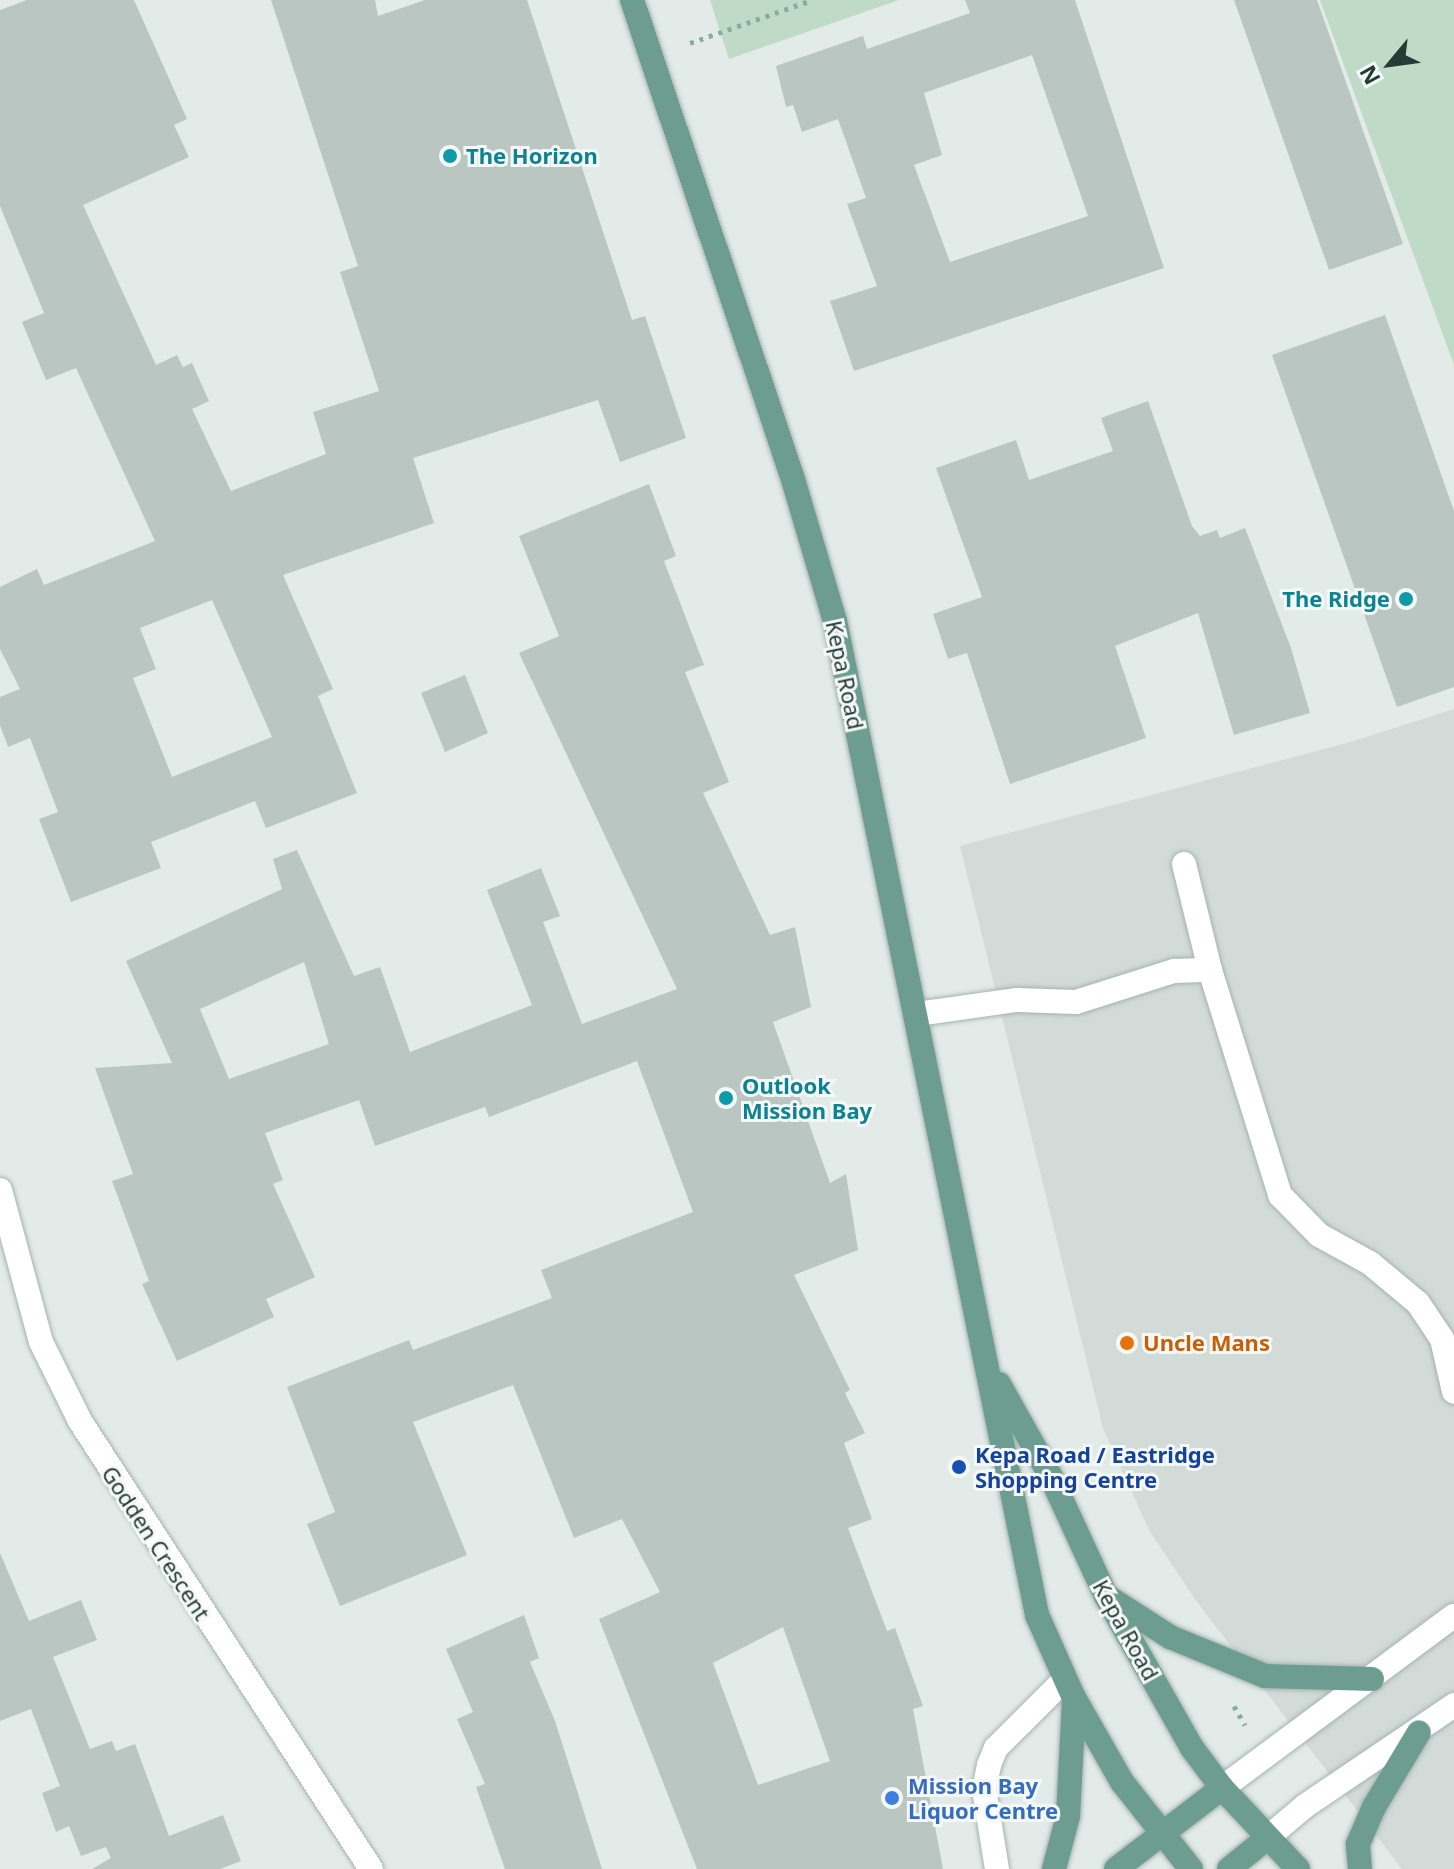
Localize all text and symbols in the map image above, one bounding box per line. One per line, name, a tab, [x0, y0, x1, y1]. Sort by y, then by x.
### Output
north arrow	[1350, 24, 1430, 104]
text: N	[1352, 61, 1386, 91]
place label: The Horizon	[466, 143, 598, 169]
marker: The Horizon	[441, 147, 459, 165]
place label: The Ridge	[1282, 586, 1390, 612]
marker: The Ridge	[1397, 590, 1415, 608]
street label: Kepa Road	[821, 618, 869, 732]
place label: Outlook Mission Bay	[742, 1072, 872, 1124]
marker: Outlook Mission Bay	[717, 1089, 735, 1107]
place label: Uncle Mans	[1143, 1330, 1270, 1356]
marker: Uncle Mans	[1118, 1334, 1136, 1352]
place label: Kepa Road / Eastridge Shopping Centre	[975, 1441, 1215, 1492]
marker: Kepa Road / Eastridge Shopping Centre	[950, 1458, 968, 1476]
street label: Godden Crescent	[96, 1461, 216, 1625]
street label: Kepa Road	[1088, 1575, 1164, 1685]
place label: Mission Bay Liquor Centre	[908, 1772, 1058, 1824]
marker: Mission Bay Liquor Centre	[883, 1789, 901, 1807]

